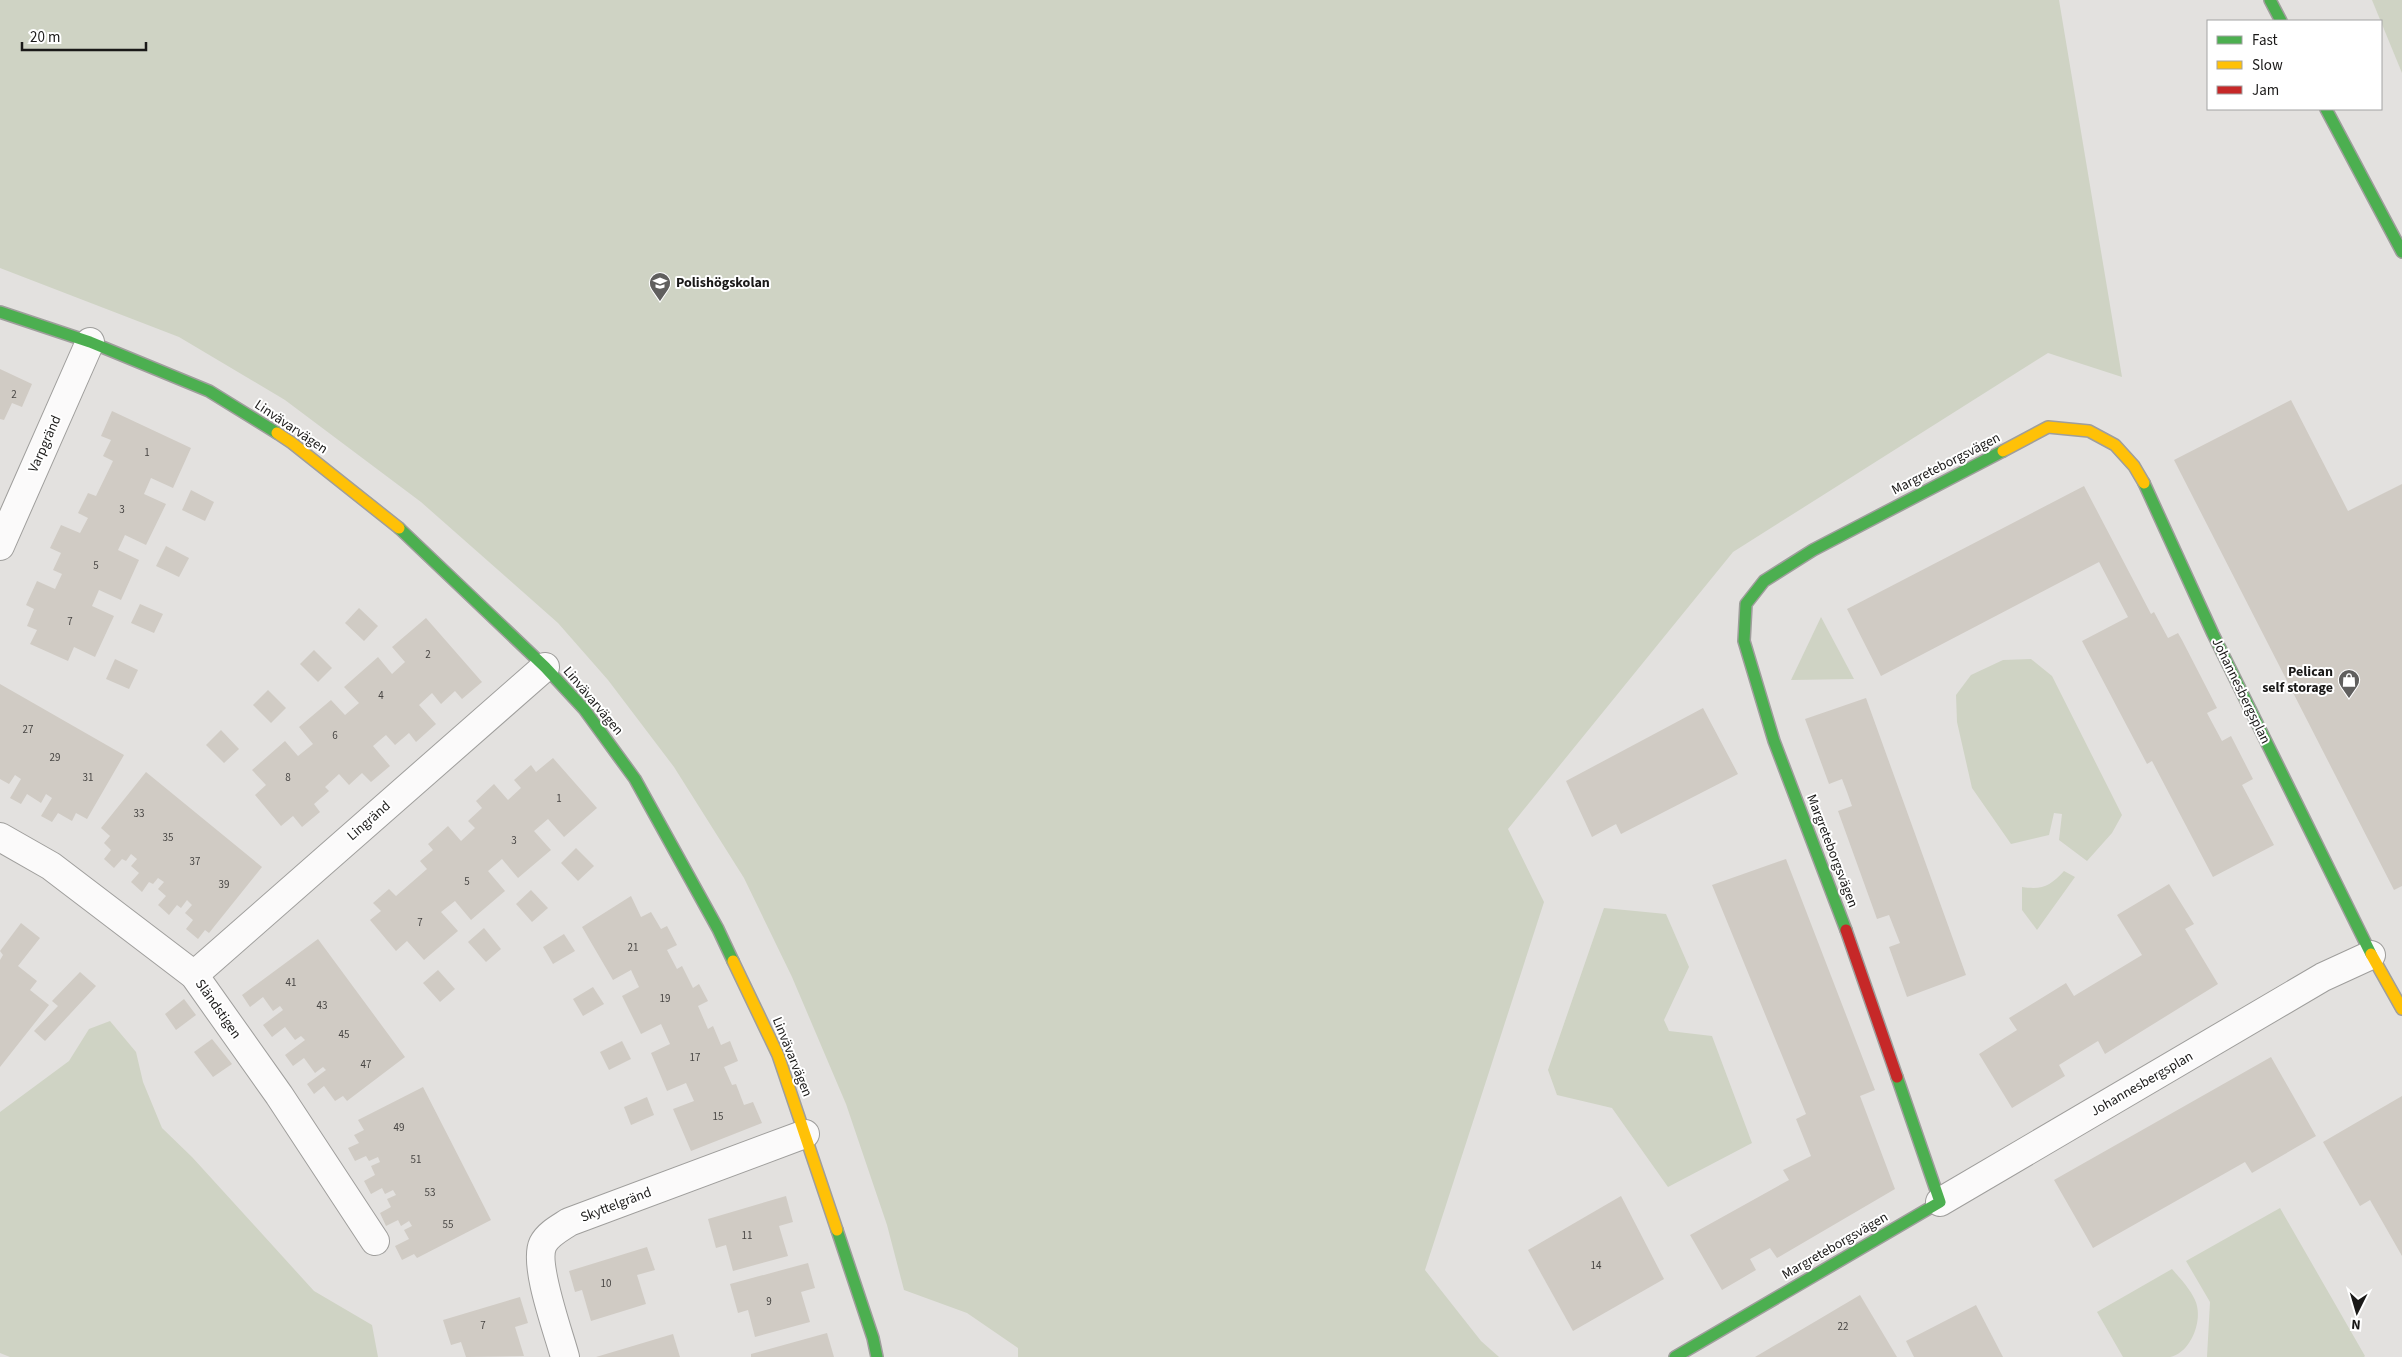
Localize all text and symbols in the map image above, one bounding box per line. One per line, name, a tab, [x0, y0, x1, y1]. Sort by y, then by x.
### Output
scale bar	[22, 20, 146, 52]
legend	[2207, 20, 2382, 110]
text: 20 m	[30, 27, 60, 48]
text: Fast	[2252, 30, 2278, 51]
text: Slow	[2252, 55, 2283, 76]
text: Jam	[2252, 80, 2279, 101]
school or university icon: Polishögskolan	[648, 271, 672, 302]
place label: Polishögskolan	[676, 273, 770, 293]
house number: 2	[11, 387, 17, 402]
street label: Linvävarvägen	[250, 395, 332, 459]
street label: Varpgränd	[24, 412, 66, 476]
street label: Margreteborgsvägen	[1888, 428, 2004, 500]
house number: 1	[144, 445, 150, 460]
house number: 3	[119, 502, 125, 517]
house number: 5	[93, 558, 99, 573]
house number: 7	[67, 614, 73, 629]
street label: Johannesbergsplan	[2207, 635, 2275, 747]
house number: 2	[425, 647, 431, 662]
street label: Linvävarvägen	[558, 662, 628, 740]
place label: Pelican self storage	[2262, 662, 2333, 698]
shop icon: Pelican self storage	[2337, 668, 2361, 699]
house number: 4	[378, 688, 384, 703]
house number: 27	[23, 722, 33, 737]
house number: 6	[332, 728, 338, 743]
house number: 29	[50, 750, 60, 765]
house number: 31	[83, 770, 93, 785]
house number: 8	[285, 770, 291, 785]
house number: 1	[556, 791, 562, 806]
street label: Margreteborgsvägen	[1801, 792, 1863, 910]
street label: Lingränd	[343, 796, 395, 846]
house number: 33	[134, 806, 144, 821]
house number: 35	[163, 830, 173, 845]
house number: 3	[511, 833, 517, 848]
house number: 37	[190, 854, 200, 869]
house number: 5	[464, 874, 470, 889]
house number: 39	[219, 877, 229, 892]
house number: 7	[417, 915, 423, 930]
house number: 21	[628, 940, 638, 955]
street label: Sländstigen	[190, 975, 246, 1043]
house number: 41	[286, 975, 296, 990]
house number: 19	[660, 991, 670, 1006]
house number: 43	[317, 998, 327, 1013]
street label: Linvävarvägen	[767, 1014, 817, 1100]
house number: 45	[339, 1027, 349, 1042]
street label: Johannesbergsplan	[2087, 1046, 2197, 1122]
house number: 17	[690, 1050, 700, 1065]
house number: 47	[361, 1057, 371, 1072]
house number: 15	[713, 1109, 723, 1124]
house number: 49	[394, 1120, 404, 1135]
house number: 51	[411, 1152, 421, 1167]
street label: Skyttelgränd	[578, 1182, 654, 1228]
house number: 53	[425, 1185, 435, 1200]
street label: Margreteborgsvägen	[1778, 1207, 1892, 1285]
house number: 55	[443, 1217, 453, 1232]
house number: 11	[742, 1228, 752, 1243]
house number: 14	[1591, 1258, 1602, 1273]
house number: 10	[601, 1276, 611, 1291]
north arrow	[2332, 1287, 2382, 1337]
house number: 9	[766, 1294, 772, 1309]
text: N	[2350, 1314, 2361, 1334]
house number: 7	[480, 1318, 486, 1333]
house number: 22	[1838, 1319, 1848, 1334]

